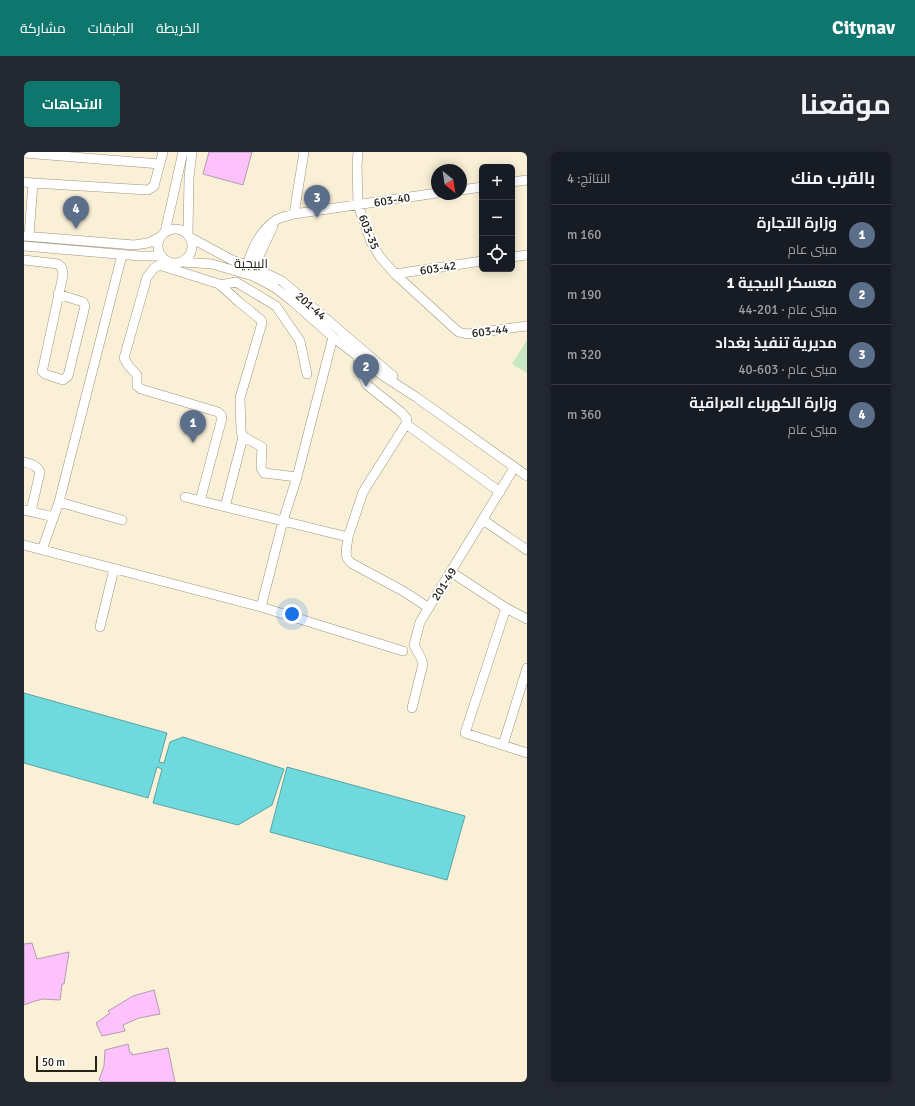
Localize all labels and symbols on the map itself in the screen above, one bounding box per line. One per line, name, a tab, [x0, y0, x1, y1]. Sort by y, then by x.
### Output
north arrow	[431, 164, 467, 200]
pin: 3	[304, 185, 330, 218]
street label: 603-40	[373, 190, 411, 211]
pin: 4	[63, 196, 89, 229]
street label: 603-35	[355, 212, 382, 252]
district label: البيجية	[234, 256, 268, 272]
street label: 603-42	[419, 258, 457, 279]
street label: 201-44	[292, 289, 330, 324]
street label: 603-44	[471, 322, 510, 341]
pin: 2	[353, 354, 379, 387]
pin: 1	[180, 410, 206, 443]
street label: 201-49	[428, 565, 460, 604]
your location	[282, 604, 302, 624]
scale bar	[36, 1054, 97, 1073]

